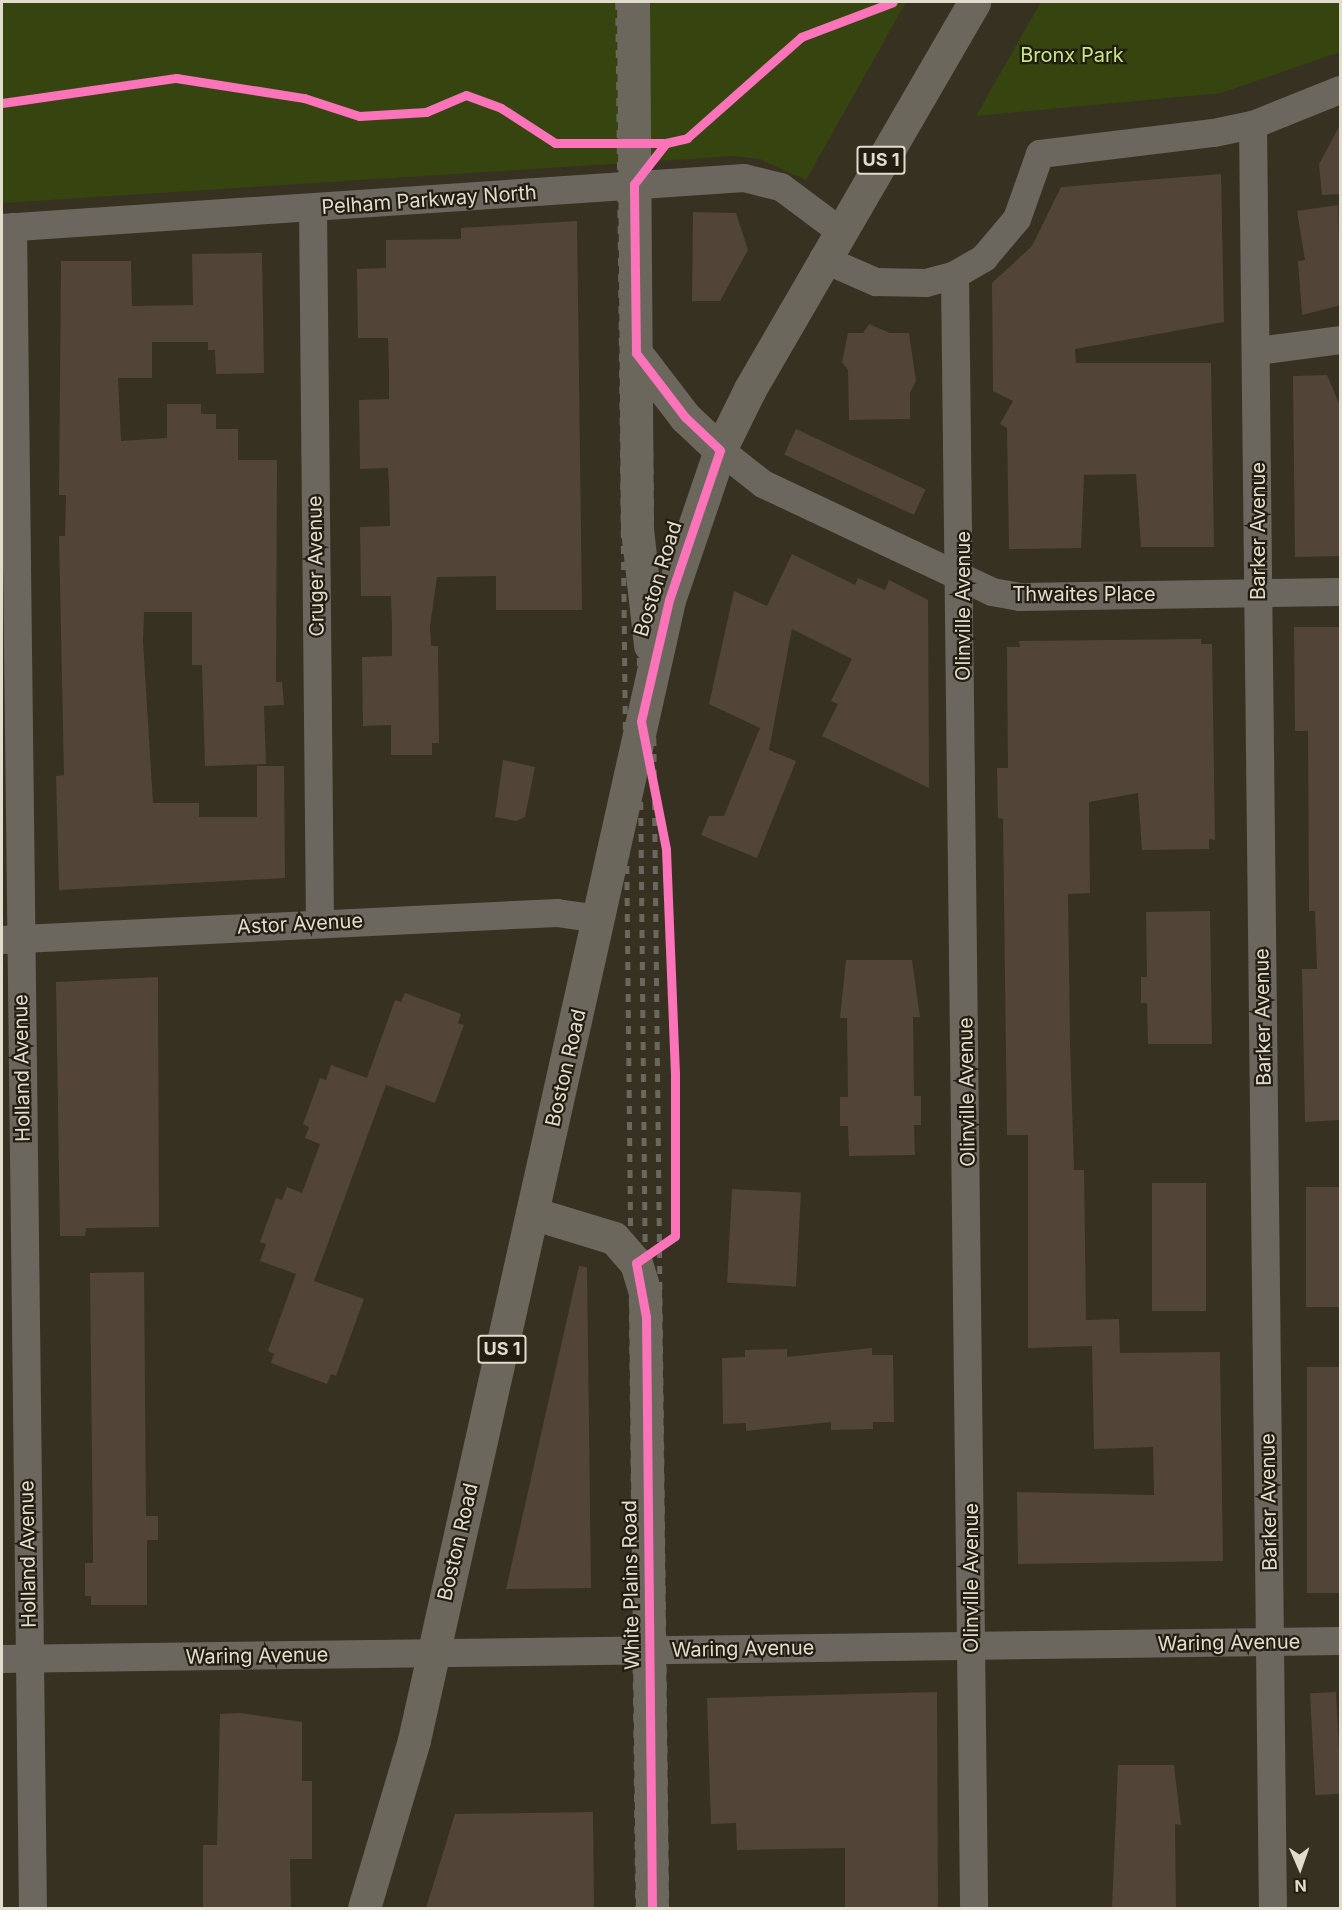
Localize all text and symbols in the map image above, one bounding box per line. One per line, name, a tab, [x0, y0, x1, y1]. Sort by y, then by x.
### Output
park label: Bronx Park	[1020, 43, 1124, 67]
road number: US 1	[856, 145, 906, 175]
street label: Pelham Parkway North	[321, 181, 537, 219]
street label: Barker Avenue	[1246, 462, 1270, 600]
street label: Cruger Avenue	[303, 495, 329, 637]
street label: Boston Road	[629, 518, 687, 640]
street label: Olinville Avenue	[951, 531, 975, 681]
street label: Thwaites Place	[1012, 582, 1156, 606]
street label: Astor Avenue	[236, 909, 364, 939]
street label: Barker Avenue	[1250, 948, 1276, 1086]
street label: Holland Avenue	[9, 994, 35, 1142]
street label: Boston Road	[541, 1007, 591, 1129]
street label: Olinville Avenue	[954, 1017, 980, 1167]
road number: US 1	[476, 1334, 528, 1364]
street label: Barker Avenue	[1256, 1433, 1282, 1571]
street label: Holland Avenue	[15, 1480, 41, 1628]
street label: Boston Road	[433, 1481, 483, 1603]
street label: White Plains Road	[618, 1500, 644, 1670]
street label: Olinville Avenue	[959, 1503, 983, 1653]
street label: Waring Avenue	[1158, 1630, 1300, 1656]
street label: Waring Avenue	[672, 1636, 814, 1662]
street label: Waring Avenue	[186, 1643, 328, 1669]
north arrow	[1270, 1838, 1330, 1898]
text: N	[1294, 1876, 1307, 1896]

